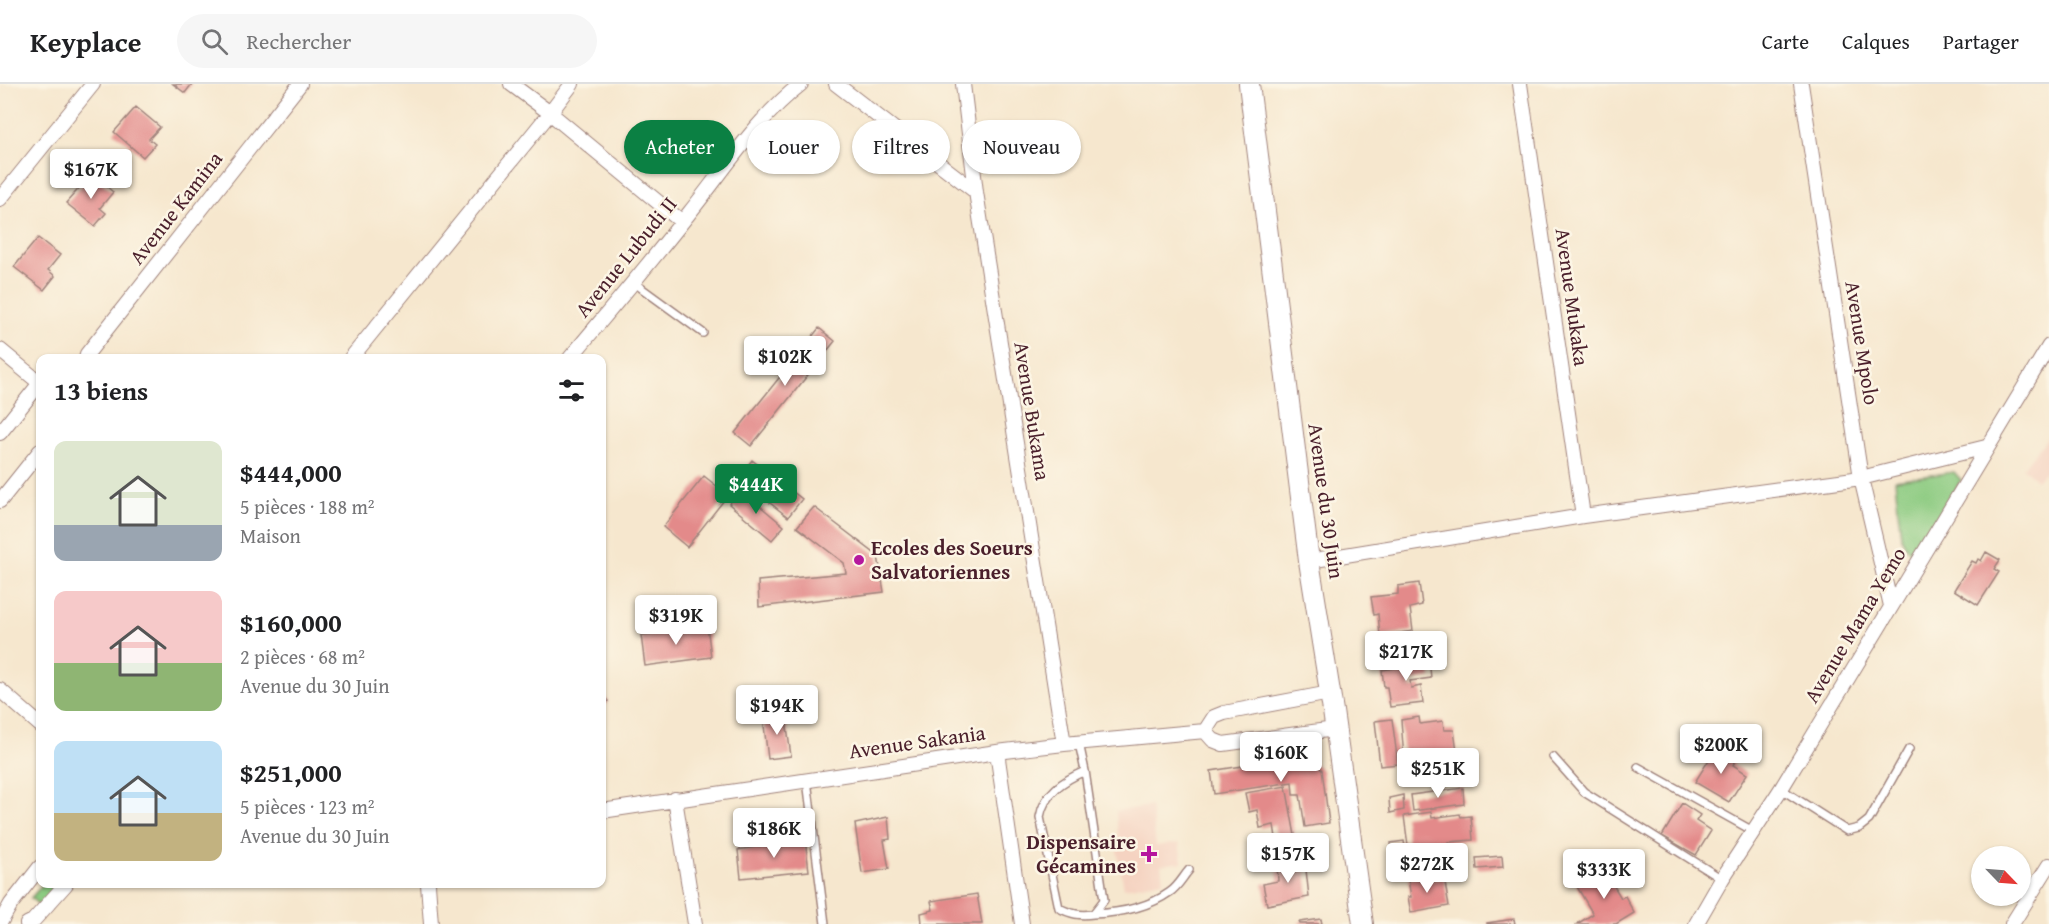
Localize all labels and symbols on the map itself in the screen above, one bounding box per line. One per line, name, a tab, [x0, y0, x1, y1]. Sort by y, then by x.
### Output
street label: Avenue Kamina	[121, 144, 230, 271]
pin: $167K	[49, 149, 133, 200]
street label: Avenue Lubudi II	[567, 190, 684, 324]
street label: Avenue Mukaka	[1547, 226, 1598, 368]
street label: Avenue Mpolo	[1837, 279, 1888, 407]
pin: $102K	[743, 336, 827, 387]
street label: Avenue Bukama	[1006, 339, 1059, 483]
street label: Avenue du 30 Juin	[1300, 421, 1353, 581]
pin: $444K	[714, 464, 798, 515]
place label: Ecoles des Soeurs Salvatoriennes	[871, 532, 1033, 587]
street label: Avenue Mama Yemo	[1796, 541, 1913, 709]
marker: Ecoles des Soeurs Salvatoriennes	[852, 553, 866, 567]
pin: $319K	[634, 595, 718, 646]
pin: $217K	[1364, 631, 1448, 682]
pin: $194K	[735, 685, 819, 736]
street label: Avenue Sakania	[847, 717, 987, 766]
pin: $200K	[1679, 724, 1763, 775]
pin: $160K	[1239, 732, 1323, 783]
pin: $251K	[1396, 748, 1480, 799]
pin: $186K	[732, 808, 816, 859]
place label: Dispensaire Gécamines	[1026, 826, 1136, 881]
pin: $157K	[1246, 833, 1330, 884]
pin: $272K	[1385, 843, 1469, 894]
marker: Dispensaire Gécamines	[1140, 845, 1158, 863]
north arrow	[1971, 846, 2031, 906]
pin: $333K	[1562, 849, 1646, 900]

